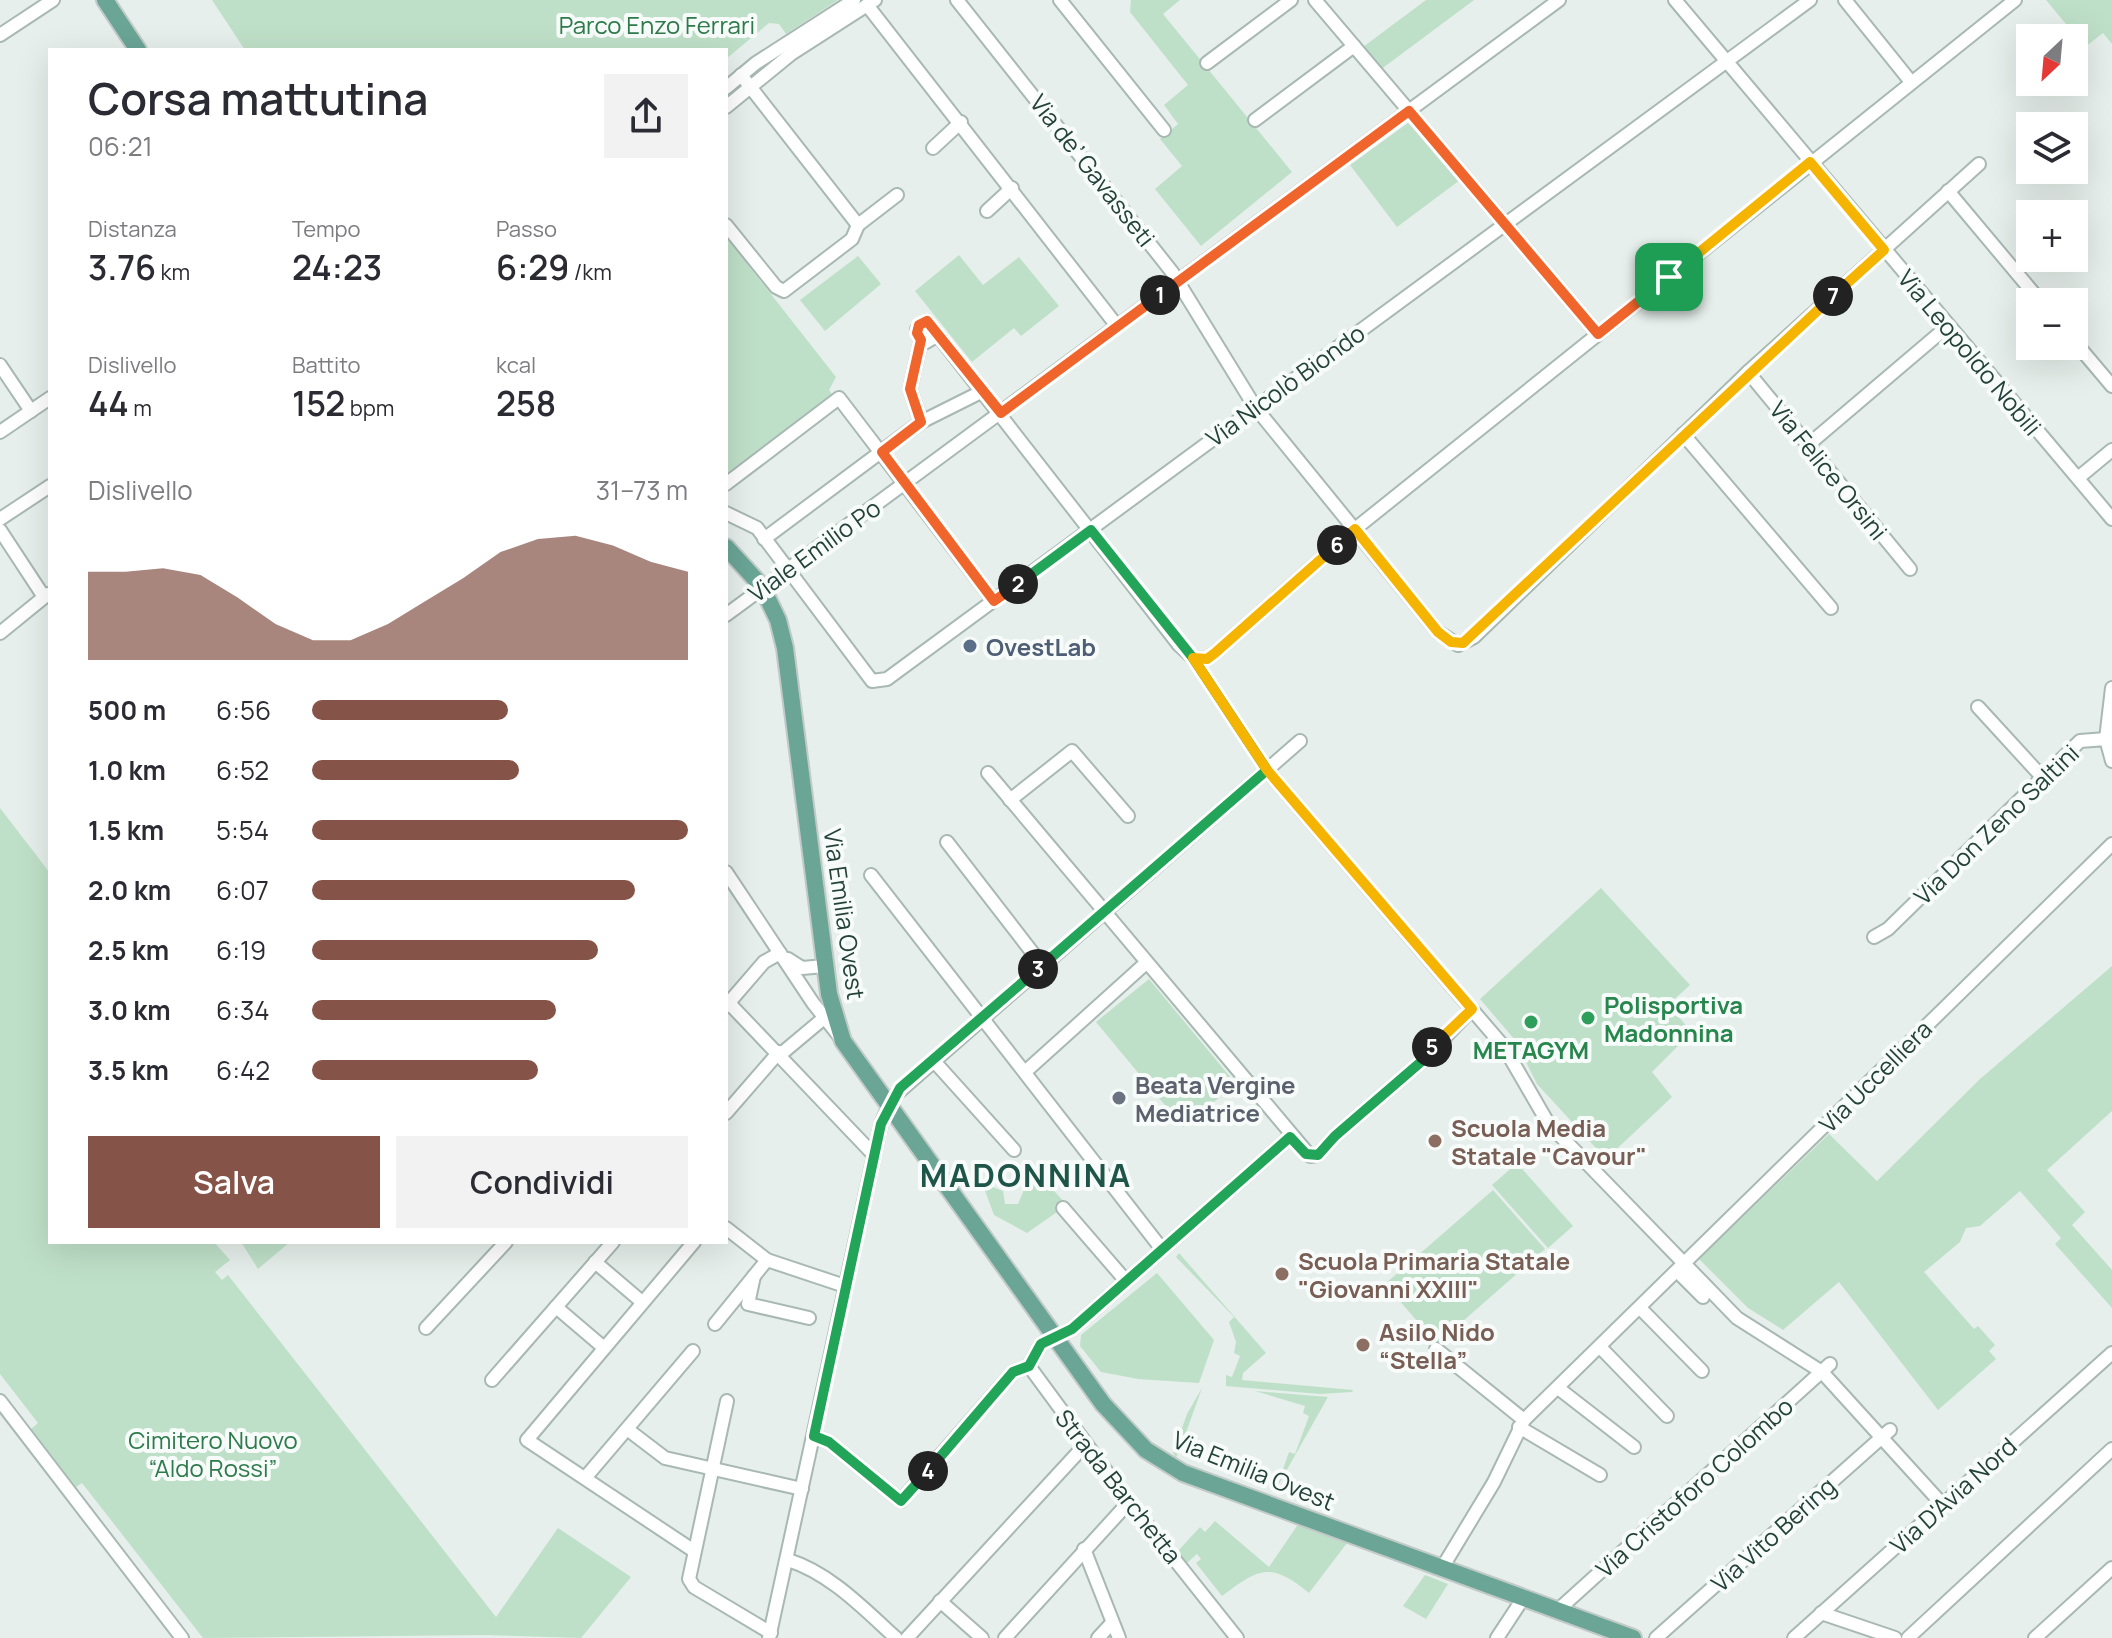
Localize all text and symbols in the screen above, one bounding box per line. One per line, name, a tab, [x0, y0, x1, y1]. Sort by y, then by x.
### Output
park label: Parco Enzo Ferrari	[559, 8, 755, 41]
north arrow	[2016, 24, 2088, 96]
map controls	[2016, 24, 2088, 360]
text: Corsa mattutina	[88, 68, 428, 128]
button: share	[604, 74, 688, 158]
street label: Via de’ Gavasseti	[1023, 87, 1163, 253]
button: layers	[2016, 112, 2088, 184]
text: 06:21	[88, 128, 153, 164]
button: +	[2016, 200, 2088, 272]
text: Distanza	[88, 214, 177, 244]
text: Tempo	[292, 214, 361, 244]
text: Passo	[496, 214, 557, 244]
pin	[1635, 243, 1703, 311]
text: 3.76	[88, 244, 156, 290]
text: 24:23	[292, 244, 382, 290]
text: 6:29	[496, 244, 569, 290]
icon: arrive	[1647, 255, 1691, 299]
text: km	[156, 257, 190, 287]
text: /km	[569, 257, 612, 287]
street label: Via Leopoldo Nobili	[1891, 262, 2049, 442]
pin: 1	[1140, 275, 1180, 315]
pin: 7	[1813, 276, 1853, 316]
text: 1	[1155, 280, 1165, 310]
text: 7	[1827, 281, 1839, 311]
button: −	[2016, 288, 2088, 360]
street label: Via Nicolò Biondo	[1199, 316, 1371, 454]
text: Dislivello	[88, 350, 177, 380]
text: Battito	[292, 350, 361, 380]
text: kcal	[496, 350, 536, 380]
text: 44	[88, 380, 129, 426]
text: 152	[292, 380, 345, 426]
text: 258	[496, 380, 556, 426]
text: m	[129, 393, 152, 423]
text: bpm	[345, 393, 394, 423]
street label: Via Felice Orsini	[1763, 394, 1895, 546]
text: Dislivello	[88, 472, 193, 508]
text: 31–73 m	[596, 472, 688, 508]
street label: Viale Emilio Po	[741, 491, 887, 609]
pin: 6	[1317, 525, 1357, 565]
text: 6	[1330, 530, 1344, 560]
pin: 2	[998, 564, 1038, 604]
text: 2	[1011, 569, 1025, 599]
place label: OvestLab	[986, 630, 1096, 663]
marker: OvestLab	[961, 637, 979, 655]
text: 500 m	[88, 692, 166, 728]
text: 6:56	[216, 692, 271, 728]
street label: Via Don Zeno Saltini	[1906, 737, 2086, 911]
text: 1.0 km	[88, 752, 166, 788]
text: 6:52	[216, 752, 269, 788]
text: 1.5 km	[88, 812, 164, 848]
text: 5:54	[216, 812, 269, 848]
street label: Via Emilia Ovest	[817, 827, 873, 1001]
text: 2.0 km	[88, 872, 171, 908]
text: 6:07	[216, 872, 269, 908]
text: 2.5 km	[88, 932, 169, 968]
text: 6:19	[216, 932, 266, 968]
pin: 3	[1018, 949, 1058, 989]
text: 3	[1032, 954, 1044, 984]
place label: Polisportiva Madonnina	[1604, 988, 1743, 1049]
text: 3.0 km	[88, 992, 171, 1028]
text: 6:34	[216, 992, 270, 1028]
marker: Polisportiva Madonnina	[1579, 1009, 1597, 1027]
street label: Via Uccelliera	[1811, 1012, 1939, 1140]
marker: METAGYM	[1522, 1013, 1540, 1031]
pin: 5	[1412, 1027, 1452, 1067]
text: 5	[1426, 1032, 1438, 1062]
place label: METAGYM	[1473, 1033, 1589, 1066]
text: 3.5 km	[88, 1052, 169, 1088]
text: 6:42	[216, 1052, 270, 1088]
place label: Beata Vergine Mediatrice	[1135, 1068, 1295, 1129]
marker: Beata Vergine Mediatrice	[1110, 1089, 1128, 1107]
place label: Scuola Media Statale "Cavour"	[1451, 1111, 1647, 1172]
marker: Scuola Media Statale "Cavour"	[1426, 1132, 1444, 1150]
button: Salva	[88, 1136, 380, 1228]
button: Condividi	[396, 1136, 688, 1228]
district label: MADONNINA	[920, 1153, 1132, 1197]
place label: Scuola Primaria Statale "Giovanni XXIII"	[1298, 1244, 1570, 1305]
marker: Scuola Primaria Statale "Giovanni XXIII"	[1273, 1265, 1291, 1283]
place label: Asilo Nido “Stella”	[1379, 1315, 1495, 1376]
marker: Asilo Nido “Stella”	[1354, 1336, 1372, 1354]
street label: Via Cristoforo Colombo	[1588, 1390, 1800, 1584]
street label: Strada Barchetta	[1048, 1402, 1190, 1570]
street label: Via Emilia Ovest	[1168, 1422, 1340, 1518]
park label: Cimitero Nuovo “Aldo Rossi”	[128, 1423, 298, 1484]
street label: Via D'Avia Nord	[1883, 1429, 2023, 1561]
pin: 4	[908, 1451, 948, 1491]
text: 4	[921, 1456, 935, 1486]
street label: Via Vito Bering	[1704, 1469, 1842, 1599]

